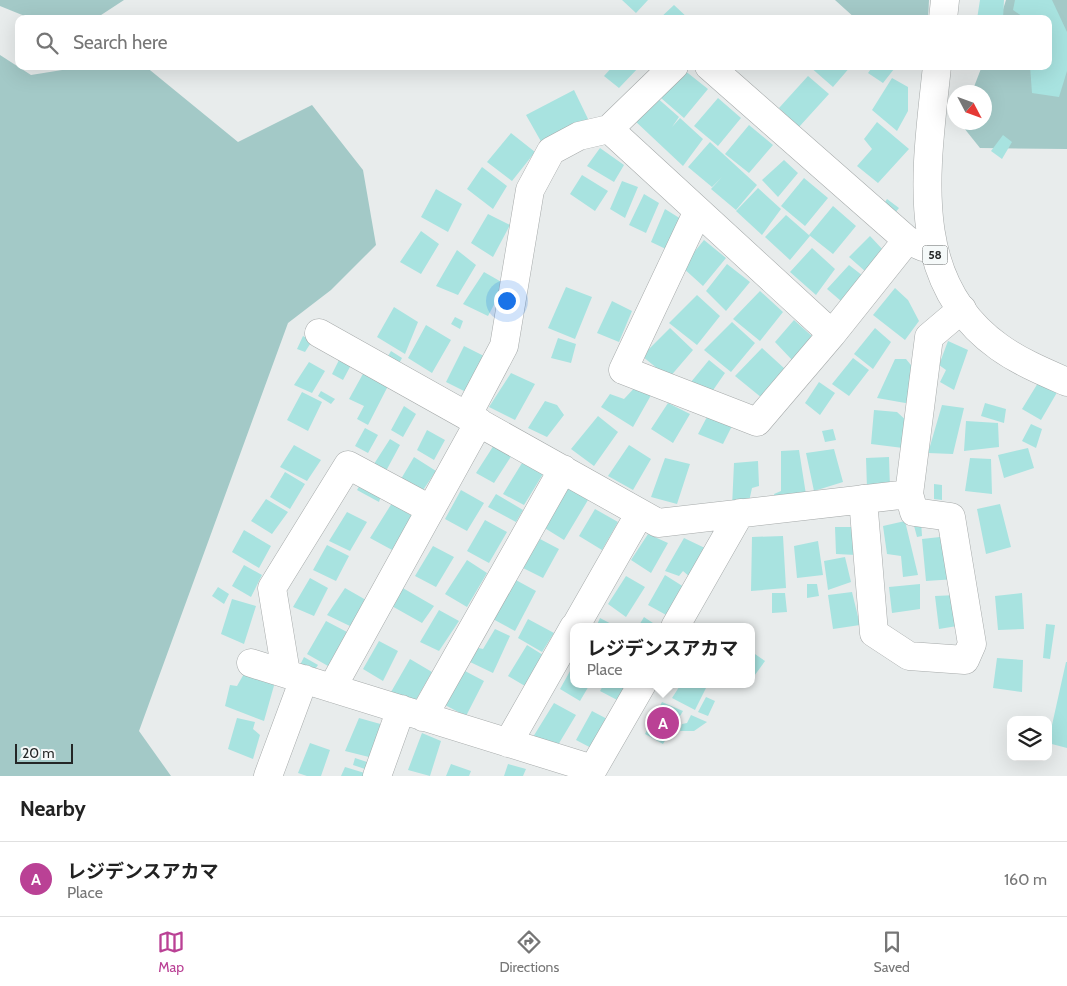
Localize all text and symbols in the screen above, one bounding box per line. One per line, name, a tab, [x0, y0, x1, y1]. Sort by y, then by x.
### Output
search box	[15, 15, 1052, 70]
icon: search	[33, 29, 61, 57]
text: Search here	[73, 31, 167, 54]
north arrow	[947, 85, 992, 130]
road number: 58	[922, 246, 948, 264]
your location	[494, 288, 520, 314]
popup	[570, 623, 755, 688]
text: レジデンスアカマ	[587, 637, 738, 660]
text: Place	[587, 660, 623, 679]
pin: A	[647, 704, 679, 742]
map controls	[1007, 716, 1052, 761]
button: layers	[1007, 716, 1052, 761]
scale bar	[15, 741, 72, 764]
text: 20 m	[22, 744, 55, 762]
text: Nearby	[20, 796, 86, 821]
text: レジデンスアカマ	[67, 860, 219, 883]
text: A	[31, 870, 41, 889]
text: 160 m	[1004, 870, 1047, 889]
text: Place	[67, 883, 103, 902]
tab: Map	[157, 928, 185, 976]
tab: Directions	[499, 928, 559, 976]
tab: Saved	[873, 928, 910, 976]

